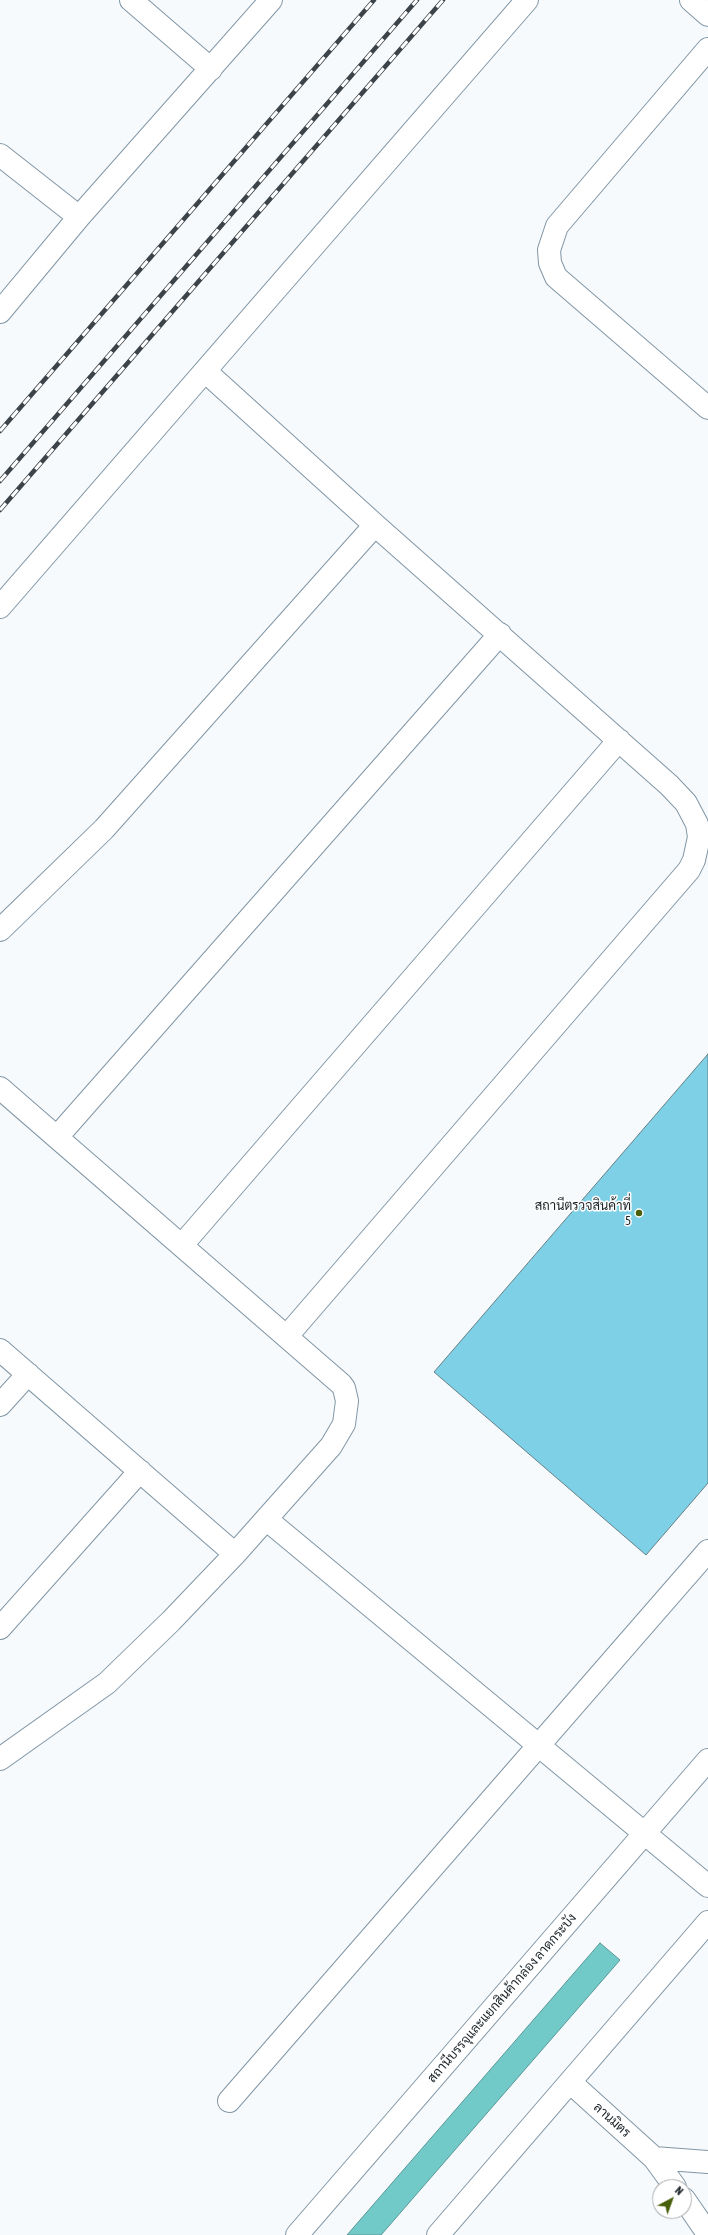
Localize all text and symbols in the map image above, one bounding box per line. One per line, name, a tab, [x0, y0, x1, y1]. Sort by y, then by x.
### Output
place label: สถานีตรวจสินค้าที่ 5	[535, 1198, 631, 1229]
marker: สถานีตรวจสินค้าที่ 5	[634, 1208, 644, 1218]
street label: สถานีบรรจุและแยกสินค้ากล่อง ลาดกระบัง	[424, 1910, 580, 2086]
street label: ลานมิตร	[590, 2099, 634, 2141]
north arrow	[652, 2179, 692, 2219]
text: N	[673, 2184, 686, 2197]

